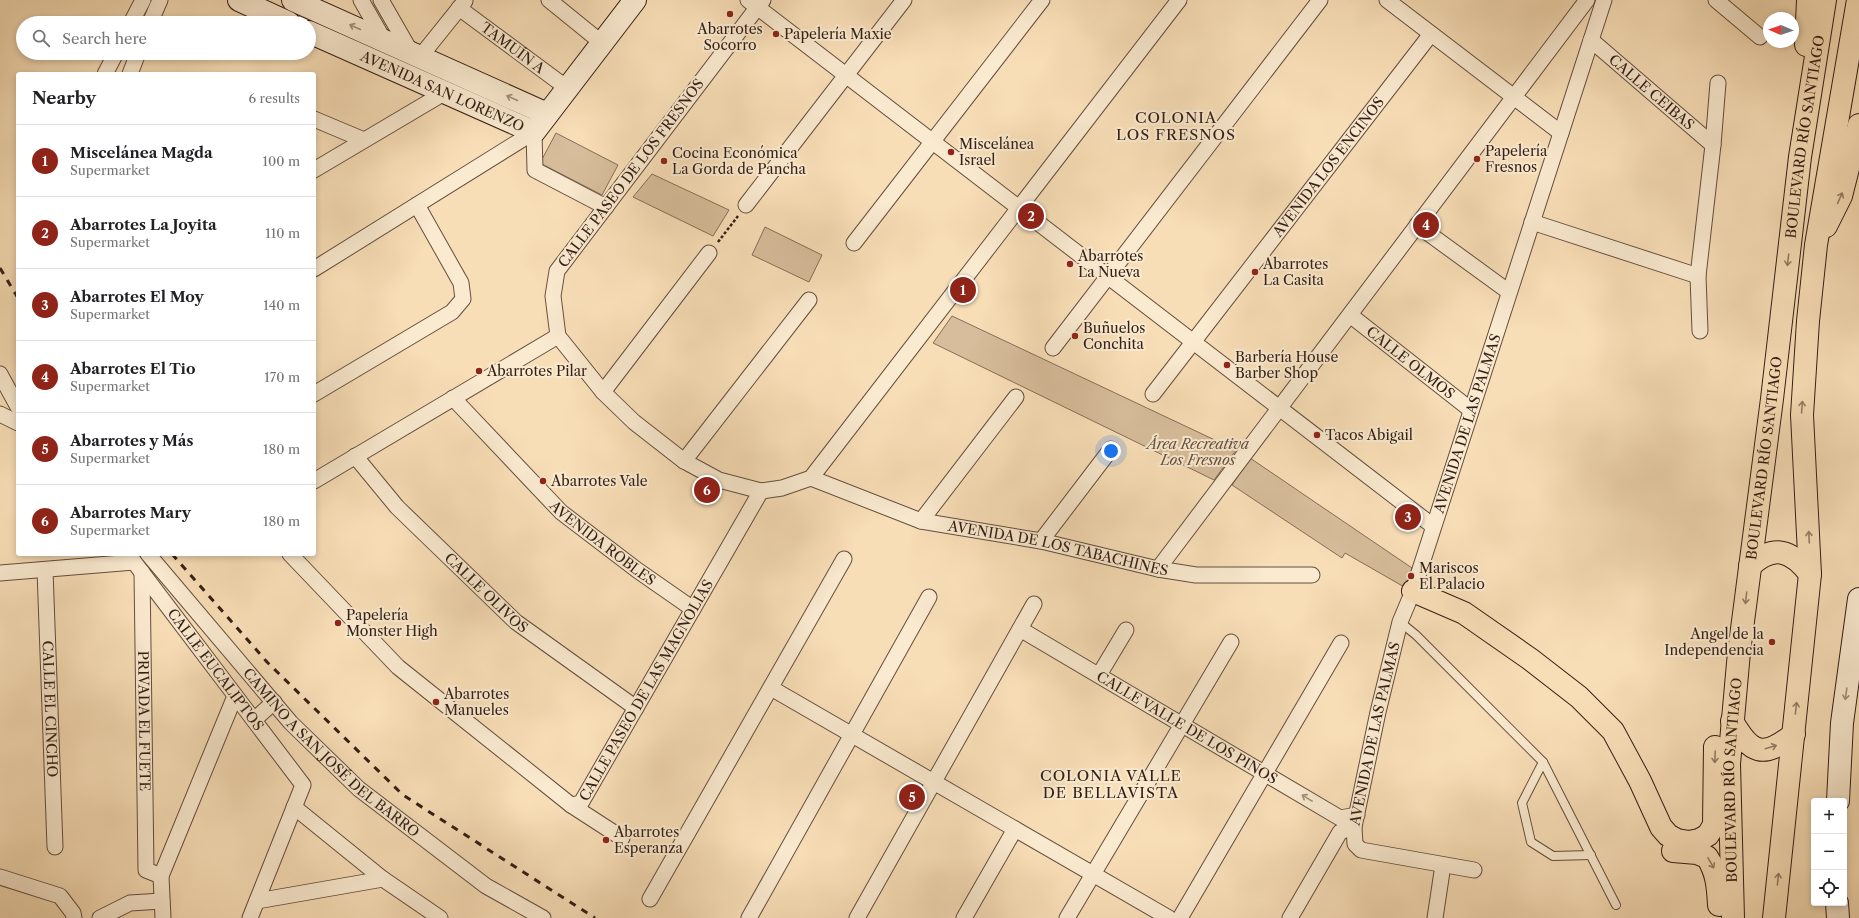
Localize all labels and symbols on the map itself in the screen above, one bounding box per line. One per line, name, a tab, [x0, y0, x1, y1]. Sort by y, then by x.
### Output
marker: Abarrotes Socorro	[725, 9, 735, 19]
north arrow	[1763, 12, 1799, 48]
street label: TAMUÍN A	[477, 18, 549, 78]
place label: Abarrotes Socorro	[696, 20, 763, 54]
one-way arrow	[349, 23, 361, 31]
place label: Papelería Maxie	[784, 25, 892, 43]
marker: Papelería Maxie	[771, 29, 781, 39]
street label: BOULEVARD RÍO SANTIAGO	[1782, 34, 1828, 239]
street label: AVENIDA SAN LORENZO	[357, 47, 527, 136]
street label: CALLE CEIBAS	[1605, 51, 1698, 134]
street label: CALLE PASEO DE LOS FRESNOS	[554, 75, 708, 271]
street label: AVENIDA LOS ENCINOS	[1268, 93, 1388, 241]
one-way arrow	[506, 94, 518, 101]
district label: COLONIA LOS FRESNOS	[1116, 108, 1236, 144]
place label: Miscelánea Israel	[959, 135, 1035, 169]
place label: Papelería Fresnos	[1485, 142, 1548, 176]
place label: Cocina Económica La Gorda de Pancha	[672, 144, 807, 178]
marker: Miscelánea Israel	[946, 147, 956, 157]
marker: Papelería Fresnos	[1472, 154, 1482, 164]
marker: Cocina Económica La Gorda de Pancha	[659, 156, 669, 166]
one-way arrow	[1837, 192, 1844, 204]
pin: 2	[1018, 201, 1044, 231]
pin: 4	[1413, 210, 1439, 240]
place label: Abarrotes La Nueva	[1077, 247, 1143, 281]
one-way arrow	[1784, 253, 1792, 266]
place label: Abarrotes La Casita	[1262, 255, 1328, 289]
marker: Abarrotes La Nueva	[1065, 259, 1075, 269]
marker: Abarrotes La Casita	[1250, 267, 1260, 277]
pin: 1	[950, 275, 976, 305]
place label: Buñuelos Conchita	[1083, 319, 1145, 353]
street label: CALLE OLMOS	[1363, 322, 1458, 403]
marker: Buñuelos Conchita	[1070, 331, 1080, 341]
street label: AVENIDA DE LAS PALMAS	[1429, 332, 1505, 516]
place label: Barbería House Barber Shop	[1235, 348, 1338, 382]
street label: BOULEVARD RÍO SANTIAGO	[1742, 355, 1786, 561]
marker: Barbería House Barber Shop	[1222, 360, 1232, 370]
place label: Abarrotes Pilar	[486, 362, 587, 380]
marker: Abarrotes Pilar	[474, 366, 484, 376]
one-way arrow	[1799, 401, 1806, 414]
place label: Tacos Abigail	[1325, 426, 1413, 444]
marker: Tacos Abigail	[1312, 430, 1322, 440]
park label: Área Recreativa Los Fresnos	[1145, 435, 1250, 469]
your location	[1101, 441, 1121, 461]
place label: Abarrotes Vale	[550, 472, 648, 490]
pin: 6	[694, 475, 720, 505]
marker: Abarrotes Vale	[538, 476, 548, 486]
street label: AVENIDA ROBLES	[545, 496, 659, 589]
pin: 3	[1395, 502, 1421, 532]
street label: AVENIDA DE LOS TABACHINES	[946, 517, 1169, 579]
one-way arrow	[1805, 531, 1813, 544]
street label: CALLE OLIVOS	[441, 549, 532, 637]
place label: Mariscos El Palacio	[1419, 559, 1485, 593]
marker: Mariscos El Palacio	[1406, 571, 1416, 581]
street label: CALLE PASEO DE LAS MAGNOLIAS	[575, 576, 717, 804]
one-way arrow	[1742, 591, 1750, 604]
street label: CALLE EUCALIPTOS	[163, 605, 268, 734]
place label: Papelería Monster High	[346, 606, 438, 640]
marker: Papelería Monster High	[333, 618, 343, 628]
place label: Angel de la Independencia	[1664, 625, 1765, 659]
marker: Angel de la Independencia	[1767, 637, 1777, 647]
street label: CALLE EL CINCHO	[39, 640, 61, 778]
street label: AVENIDA DE LAS PALMAS	[1345, 640, 1404, 828]
street label: PRIVADA EL FUETE	[134, 651, 154, 791]
street label: CAMINO A SAN JOSÉ DEL BARRO	[239, 664, 423, 841]
street label: CALLE VALLE DE LOS PINOS	[1093, 667, 1281, 788]
street label: BOULEVARD RÍO SANTIAGO	[1719, 677, 1746, 883]
place label: Abarrotes Manueles	[443, 685, 509, 719]
one-way arrow	[1842, 687, 1850, 700]
marker: Abarrotes Manueles	[431, 697, 441, 707]
one-way arrow	[1793, 702, 1800, 715]
one-way arrow	[1765, 743, 1778, 750]
one-way arrow	[1711, 750, 1719, 763]
district label: COLONIA VALLE DE BELLAVISTA	[1040, 766, 1182, 802]
pin: 5	[899, 782, 925, 812]
one-way arrow	[1301, 793, 1313, 801]
place label: Abarrotes Esperanza	[613, 823, 683, 857]
marker: Abarrotes Esperanza	[601, 835, 611, 845]
one-way arrow	[1707, 857, 1715, 869]
one-way arrow	[1775, 873, 1782, 886]

